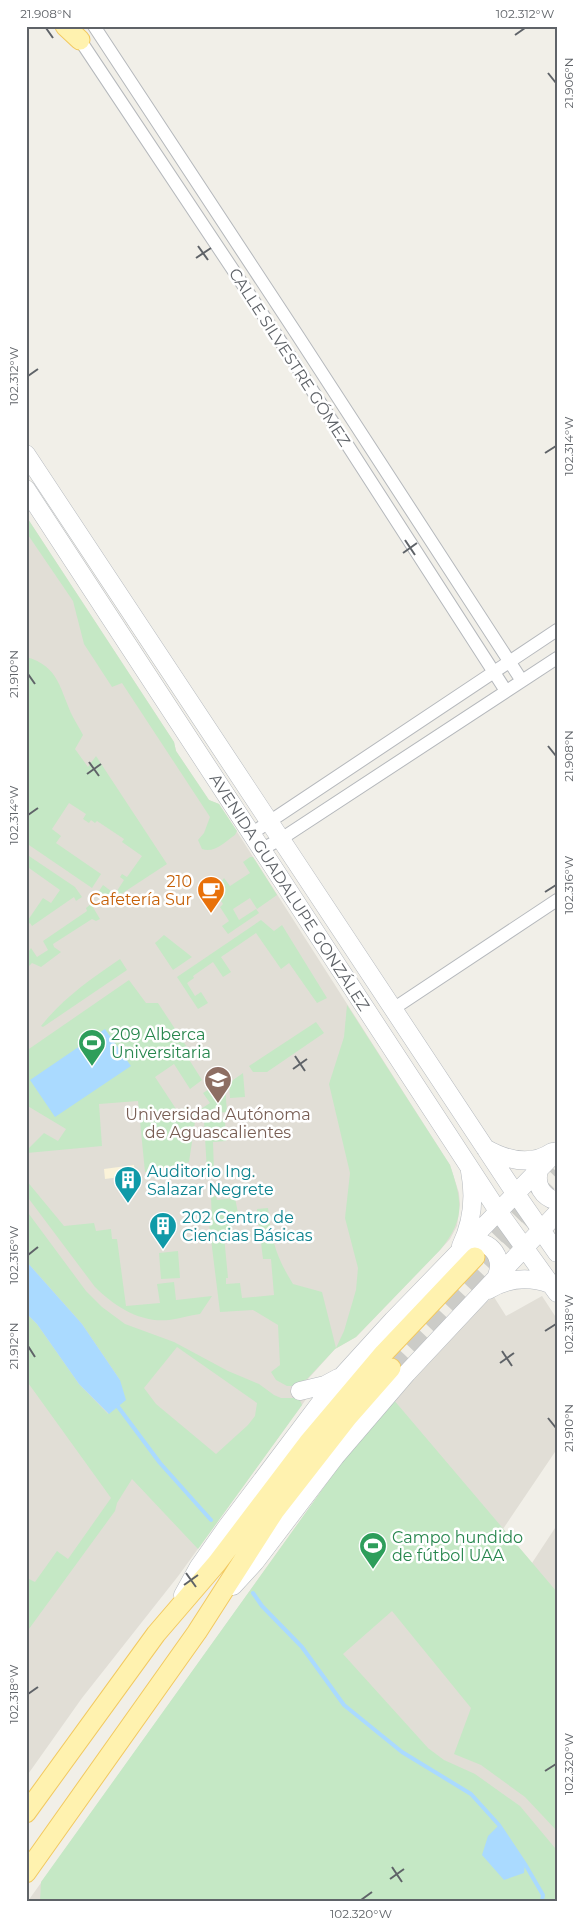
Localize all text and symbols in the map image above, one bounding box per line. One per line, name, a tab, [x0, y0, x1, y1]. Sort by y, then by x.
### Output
text: 21.908°N	[20, 6, 72, 21]
text: 102.312°W	[496, 6, 554, 21]
text: 21.906°N	[561, 58, 576, 108]
street label: CALLE SILVESTRE GÓMEZ	[225, 265, 354, 450]
text: 102.312°W	[6, 347, 21, 405]
text: 102.314°W	[561, 416, 576, 476]
text: 21.910°N	[6, 650, 21, 698]
text: 21.908°N	[561, 730, 576, 782]
street label: AVENIDA GUADALUPE GONZÁLEZ	[206, 770, 374, 1015]
text: 102.314°W	[6, 785, 21, 845]
text: 102.316°W	[561, 856, 576, 914]
place label: 210 Cafetería Sur	[89, 872, 192, 909]
cafe icon: 210 Cafetería Sur	[196, 875, 226, 914]
place label: 209 Alberca Universitaria	[111, 1025, 211, 1062]
sports icon: 209 Alberca Universitaria	[77, 1028, 107, 1067]
school or university icon: Universidad Autónoma de Aguascalientes	[203, 1065, 233, 1104]
place label: Universidad Autónoma de Aguascalientes	[125, 1105, 311, 1142]
place label: Auditorio Ing. Salazar Negrete	[147, 1162, 274, 1199]
building icon: Auditorio Ing. Salazar Negrete	[113, 1165, 143, 1204]
place label: 202 Centro de Ciencias Básicas	[182, 1208, 313, 1245]
building icon: 202 Centro de Ciencias Básicas	[148, 1211, 178, 1250]
text: 102.316°W	[6, 1226, 21, 1284]
text: 102.318°W	[561, 1294, 576, 1354]
text: 21.912°N	[6, 1323, 21, 1369]
text: 21.910°N	[561, 1404, 576, 1452]
place label: Campo hundido de fútbol UAA	[392, 1528, 523, 1565]
sports icon: Campo hundido de fútbol UAA	[358, 1531, 388, 1570]
text: 102.318°W	[6, 1664, 21, 1724]
text: 102.320°W	[561, 1733, 576, 1795]
text: 102.320°W	[330, 1906, 392, 1921]

